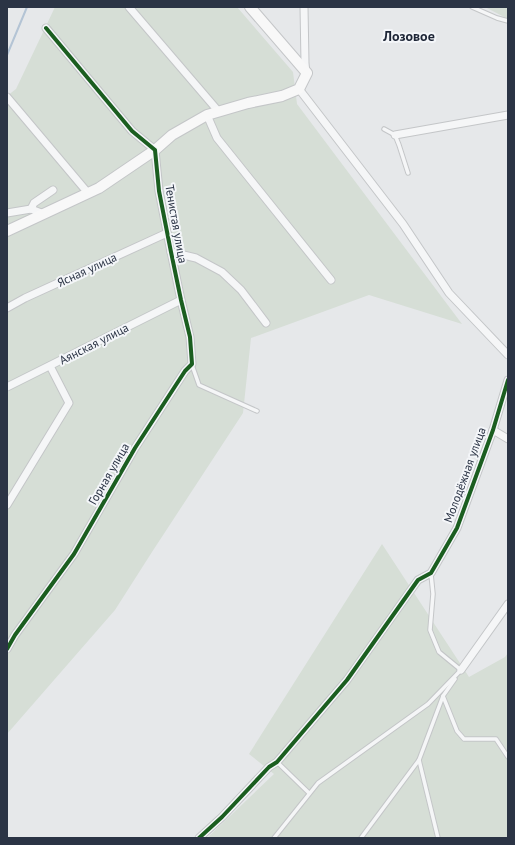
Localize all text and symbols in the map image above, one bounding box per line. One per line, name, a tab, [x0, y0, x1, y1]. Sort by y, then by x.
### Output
district label: Лозовое	[382, 27, 435, 45]
street label: Тенистая улица	[162, 183, 191, 264]
street label: Ясная улица	[55, 249, 119, 290]
street label: Аянская улица	[57, 320, 131, 367]
street label: Молодёжная улица	[440, 425, 489, 525]
street label: Горная улица	[85, 440, 132, 507]

